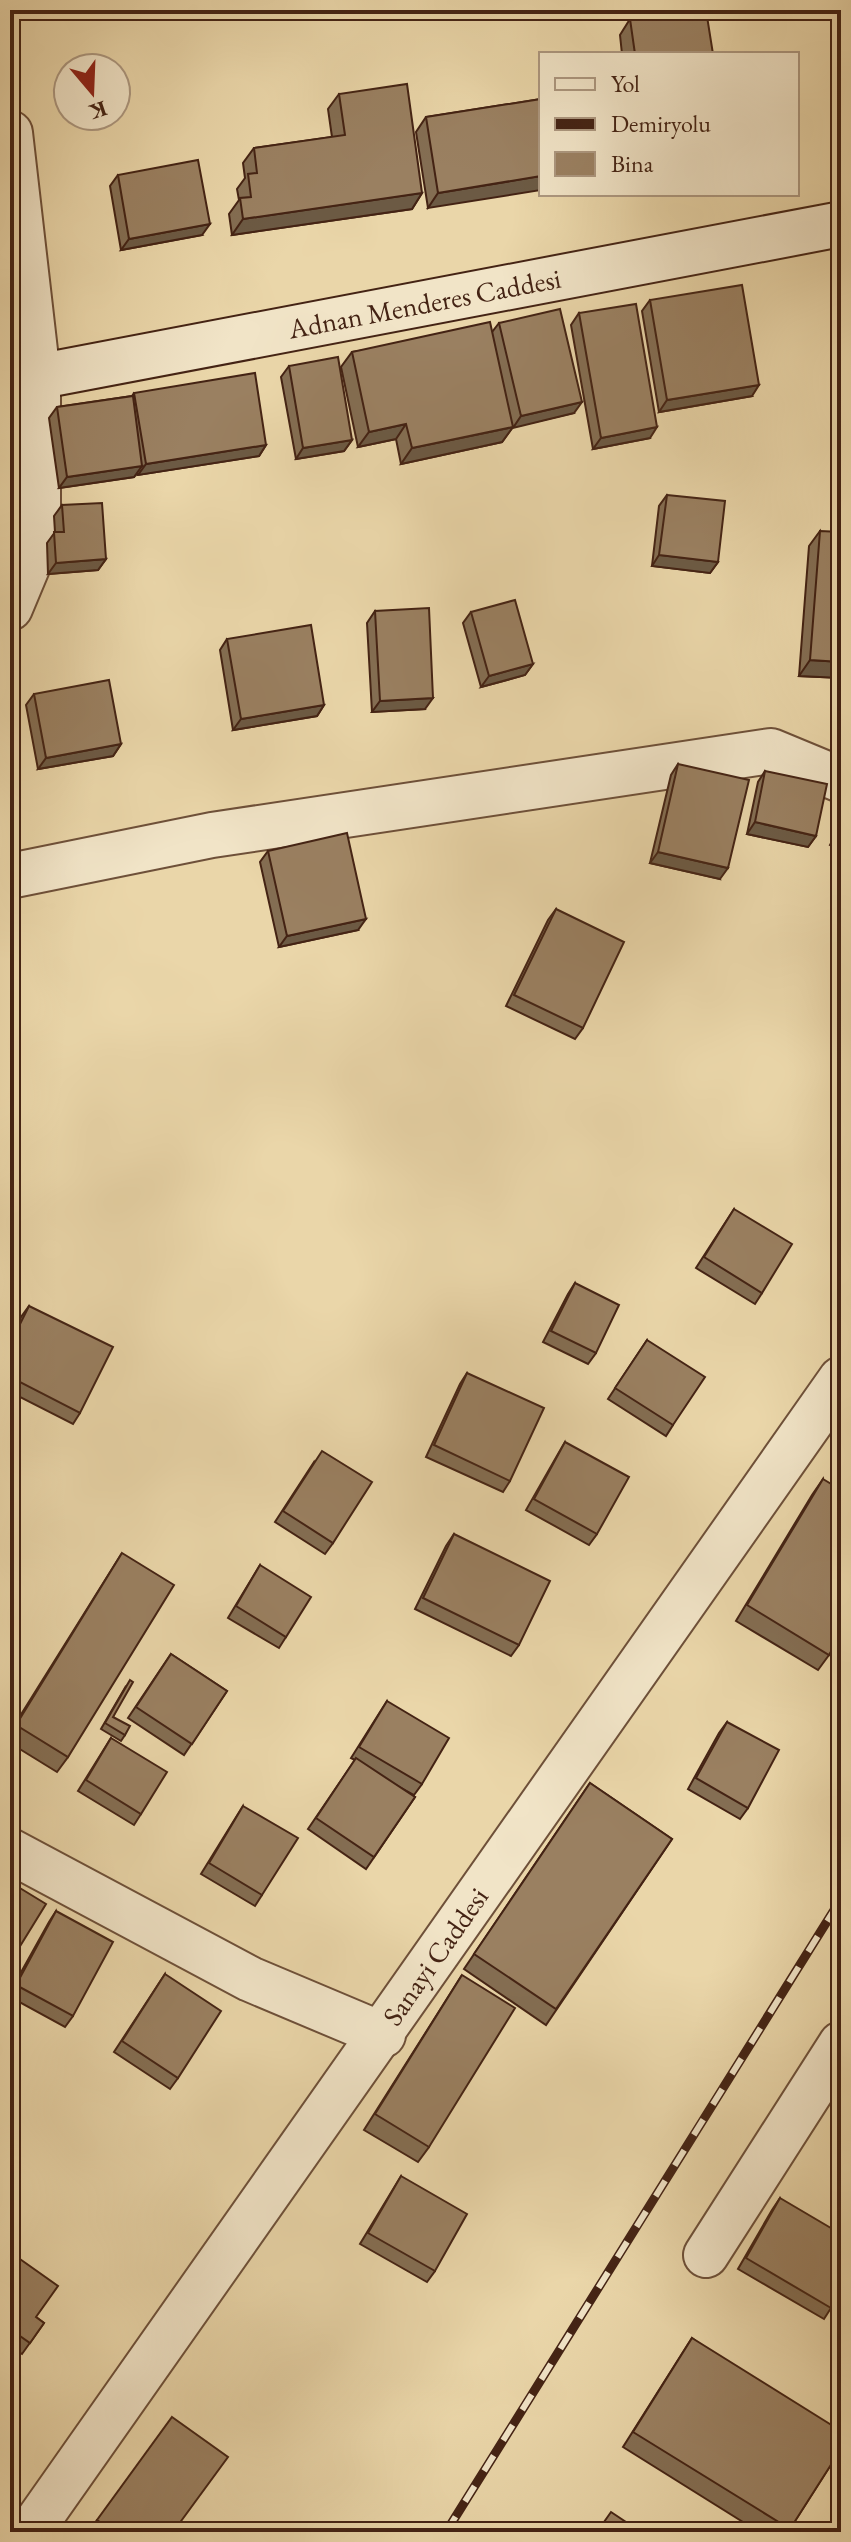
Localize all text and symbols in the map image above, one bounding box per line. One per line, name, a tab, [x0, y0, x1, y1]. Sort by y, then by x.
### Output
north arrow	[52, 52, 132, 132]
legend	[539, 52, 799, 196]
text: Yol	[611, 68, 640, 99]
text: K	[85, 94, 111, 127]
text: Demiryolu	[611, 108, 711, 139]
text: Bina	[611, 148, 654, 179]
street label: Adnan Menderes Caddesi	[284, 260, 564, 347]
street label: Sanayi Caddesi	[374, 1880, 496, 2032]

